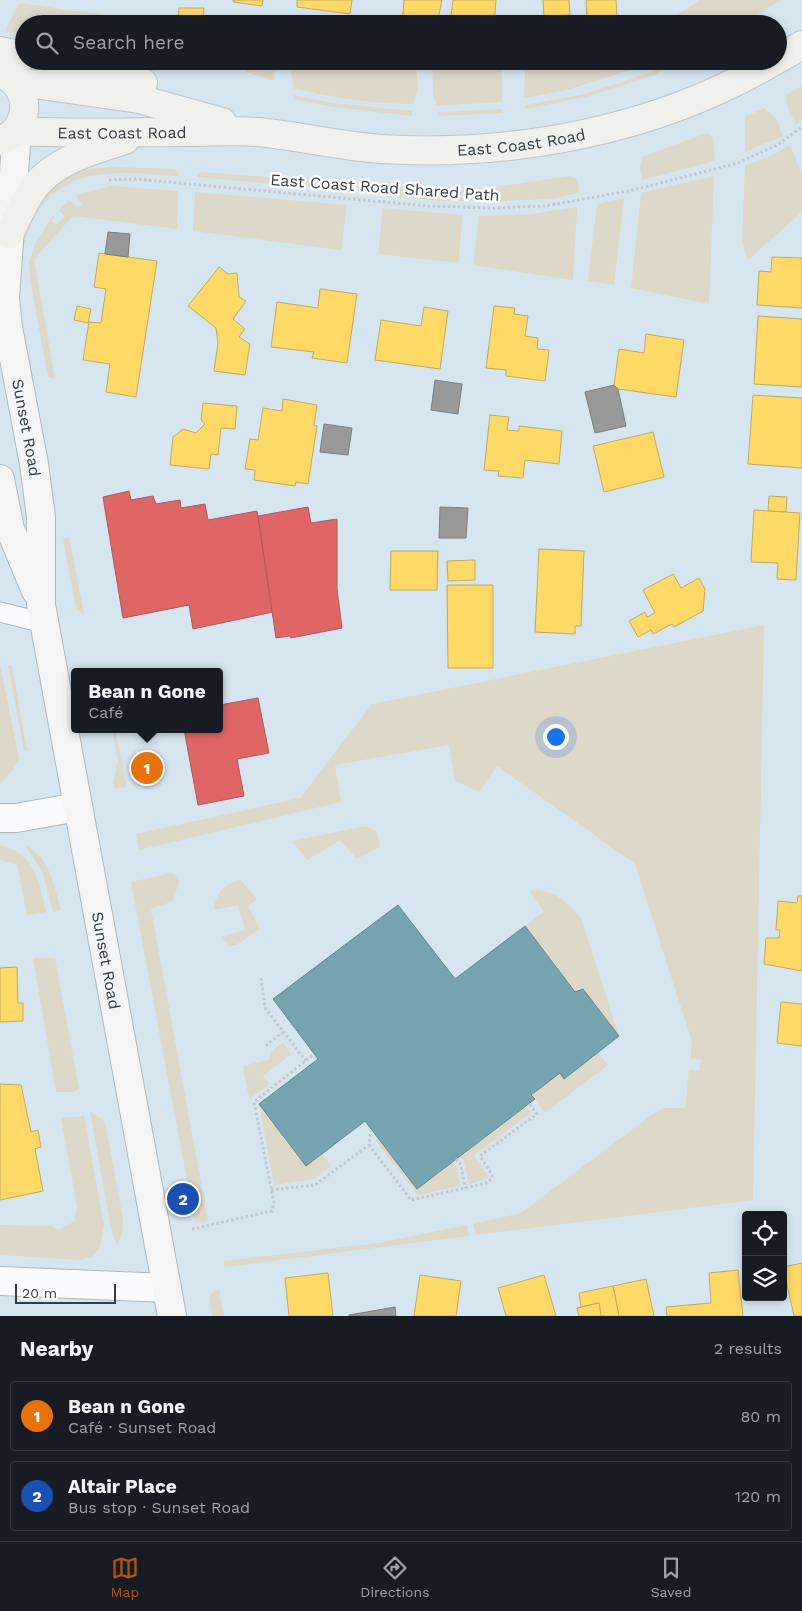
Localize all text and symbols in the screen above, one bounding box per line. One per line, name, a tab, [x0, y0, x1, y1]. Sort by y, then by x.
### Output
search box	[15, 15, 787, 70]
icon: search	[33, 29, 61, 57]
text: Search here	[73, 31, 184, 54]
street label: East Coast Road	[57, 123, 187, 143]
street label: East Coast Road	[457, 125, 587, 160]
street label: East Coast Road Shared Path	[270, 170, 500, 205]
street label: Sunset Road	[8, 377, 45, 478]
popup	[71, 668, 223, 733]
text: Bean n Gone	[88, 680, 206, 703]
text: Café	[88, 703, 124, 722]
your location	[543, 724, 569, 750]
pin: 1	[131, 749, 163, 787]
street label: Sunset Road	[88, 910, 124, 1011]
pin: 2	[167, 1180, 199, 1218]
map controls	[742, 1211, 787, 1301]
button: locate	[742, 1211, 787, 1256]
button: layers	[742, 1256, 787, 1301]
scale bar	[15, 1281, 116, 1304]
text: 20 m	[22, 1285, 57, 1301]
text: Nearby	[20, 1336, 93, 1361]
text: 2 results	[714, 1339, 782, 1358]
text: Bean n Gone	[68, 1395, 185, 1418]
text: 1	[34, 1407, 40, 1426]
text: 80 m	[740, 1407, 781, 1426]
text: Café · Sunset Road	[68, 1418, 216, 1437]
text: Altair Place	[68, 1475, 177, 1498]
text: 2	[32, 1487, 42, 1506]
text: 120 m	[735, 1487, 781, 1506]
text: Bus stop · Sunset Road	[68, 1498, 250, 1517]
tab: Map	[111, 1554, 139, 1600]
tab: Directions	[360, 1554, 430, 1600]
tab: Saved	[651, 1554, 691, 1600]

